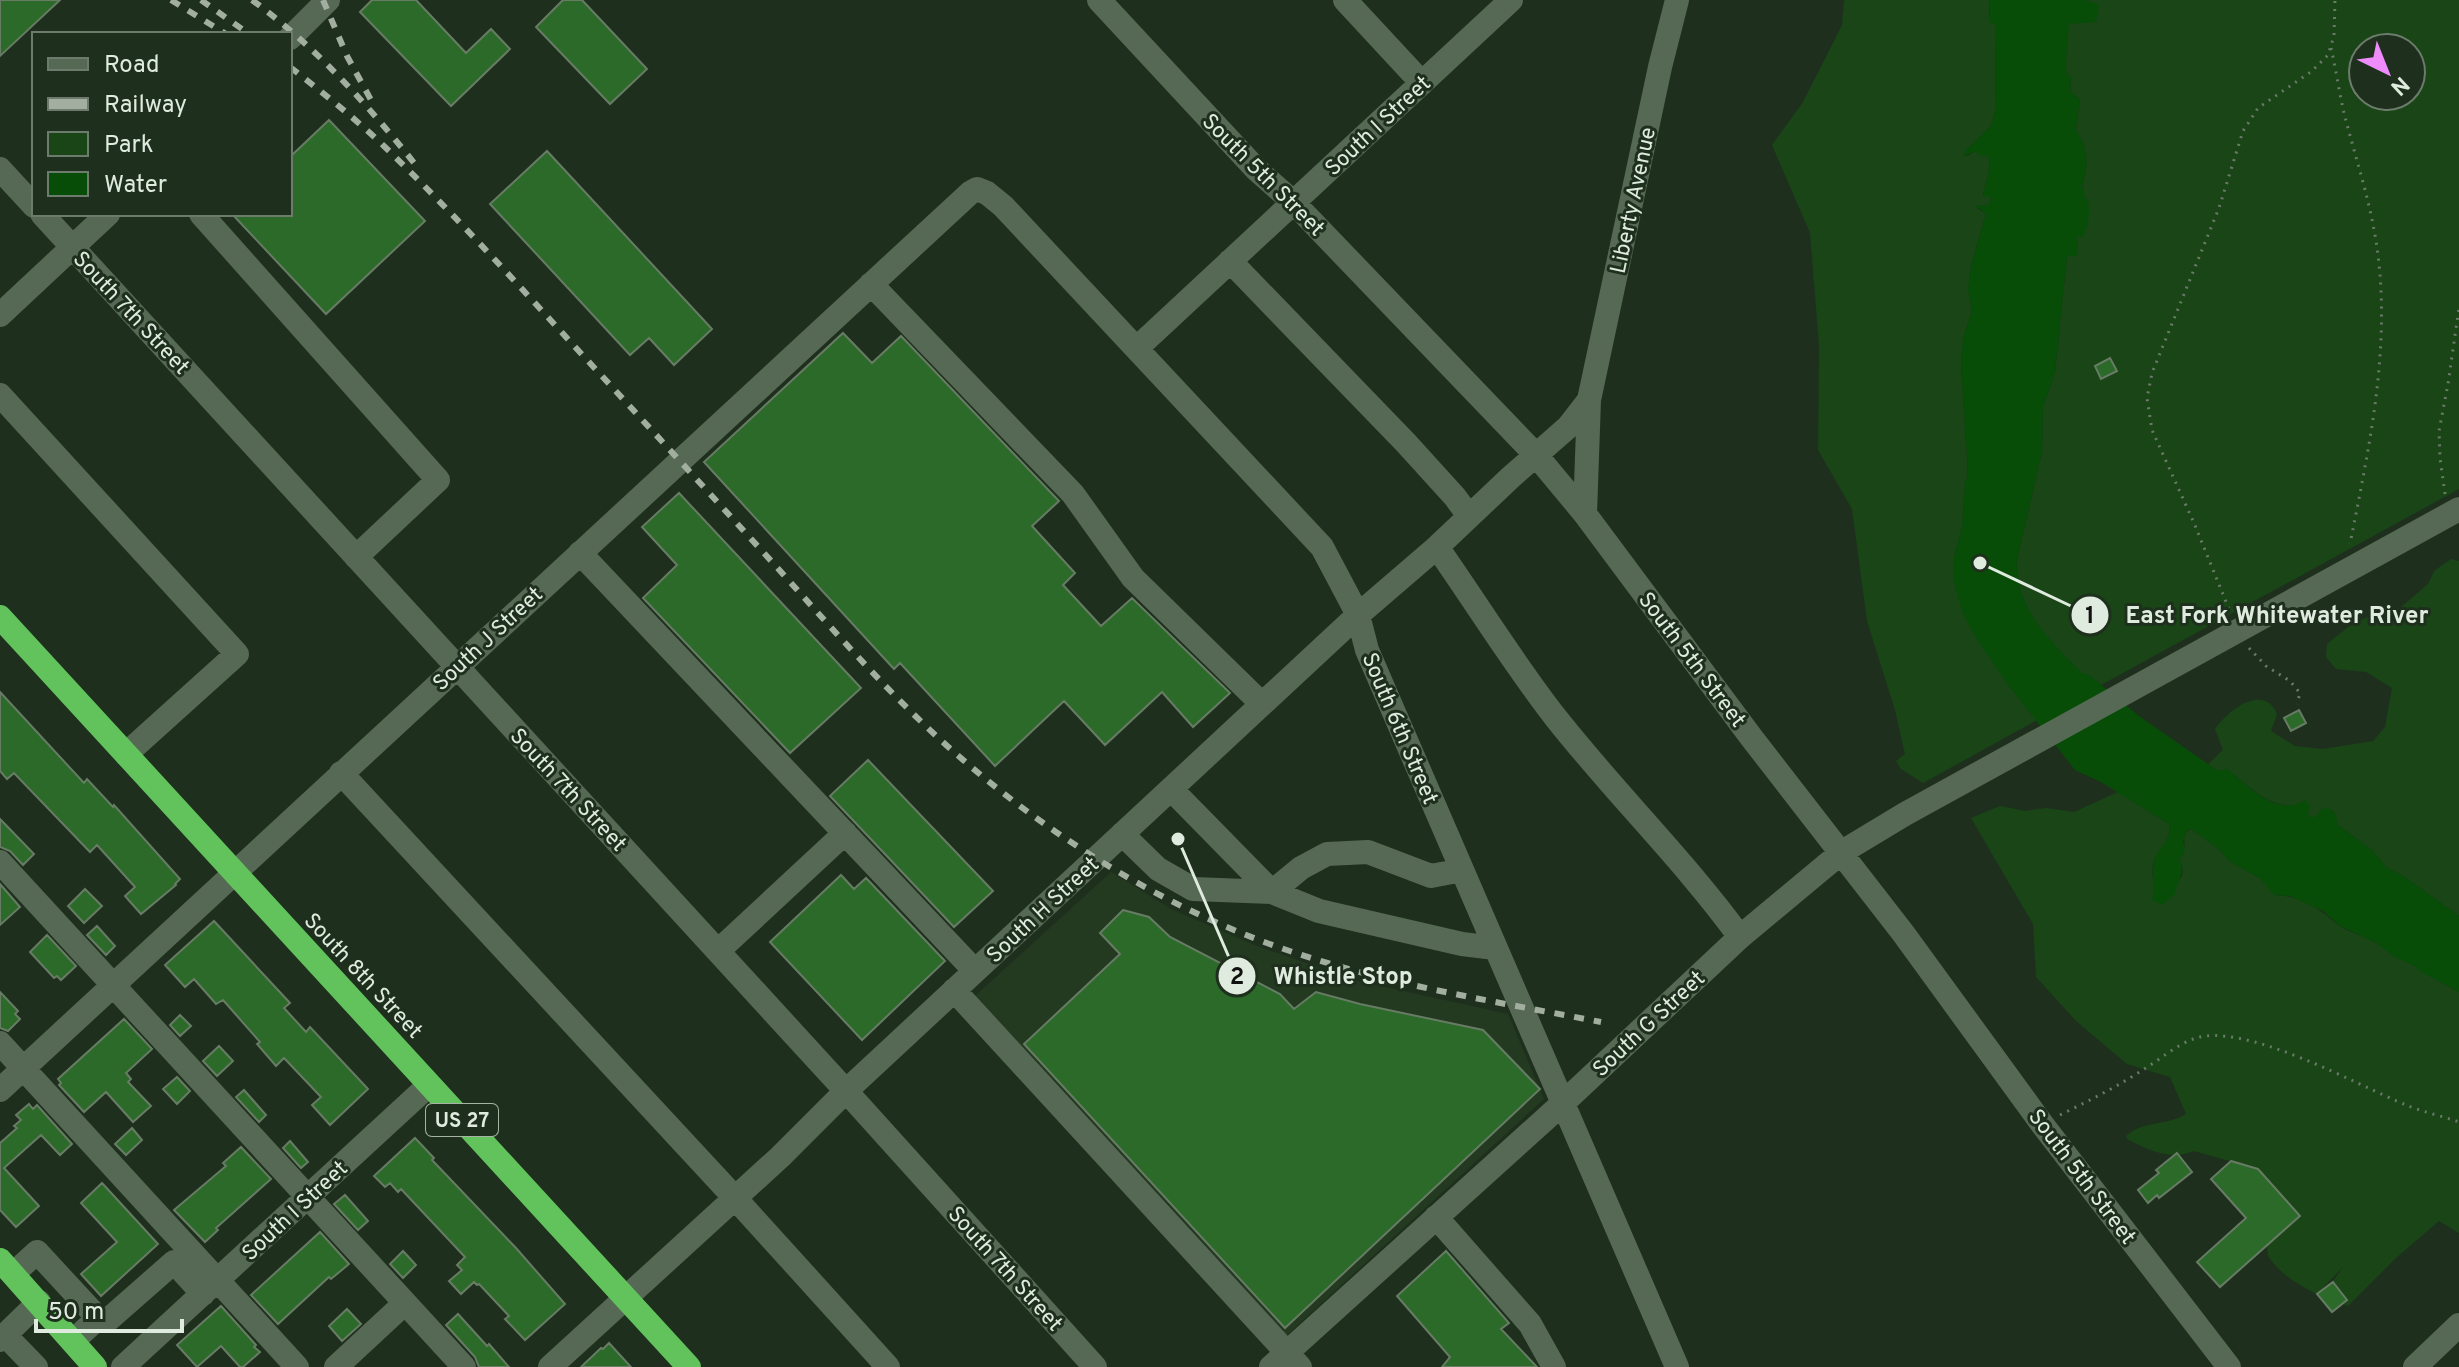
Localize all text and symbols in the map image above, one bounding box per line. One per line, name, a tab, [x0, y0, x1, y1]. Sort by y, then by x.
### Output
legend	[32, 32, 292, 216]
north arrow	[2347, 32, 2427, 112]
text: Road	[104, 51, 160, 81]
text: N	[2384, 70, 2414, 100]
street label: South I Street	[1320, 71, 1437, 183]
text: Railway	[104, 91, 187, 121]
street label: South 5th Street	[1195, 109, 1329, 243]
street label: Liberty Avenue	[1606, 125, 1663, 276]
text: Park	[104, 131, 154, 161]
text: Water	[104, 171, 167, 201]
street label: South 7th Street	[66, 246, 194, 381]
street label: South J Street	[428, 582, 549, 698]
street label: South 5th Street	[1631, 587, 1751, 734]
callout: East Fork Whitewater River	[2070, 591, 2445, 639]
text: 1	[2085, 602, 2095, 632]
text: East Fork Whitewater River	[2125, 602, 2429, 632]
street label: South 6th Street	[1355, 649, 1443, 809]
street label: South 7th Street	[503, 723, 631, 858]
street label: South H Street	[982, 852, 1106, 970]
street label: South 8th Street	[297, 908, 427, 1045]
callout: Whistle Stop	[1217, 952, 1429, 1000]
text: 2	[1230, 963, 1244, 993]
text: Whistle Stop	[1273, 963, 1413, 993]
street label: South G Street	[1588, 966, 1711, 1084]
road number: US 27	[426, 1104, 498, 1136]
street label: South 5th Street	[2021, 1104, 2141, 1251]
street label: South I Street	[237, 1156, 354, 1268]
street label: South 7th Street	[941, 1202, 1067, 1338]
scale bar	[36, 1283, 182, 1333]
text: 50 m	[48, 1298, 104, 1328]

